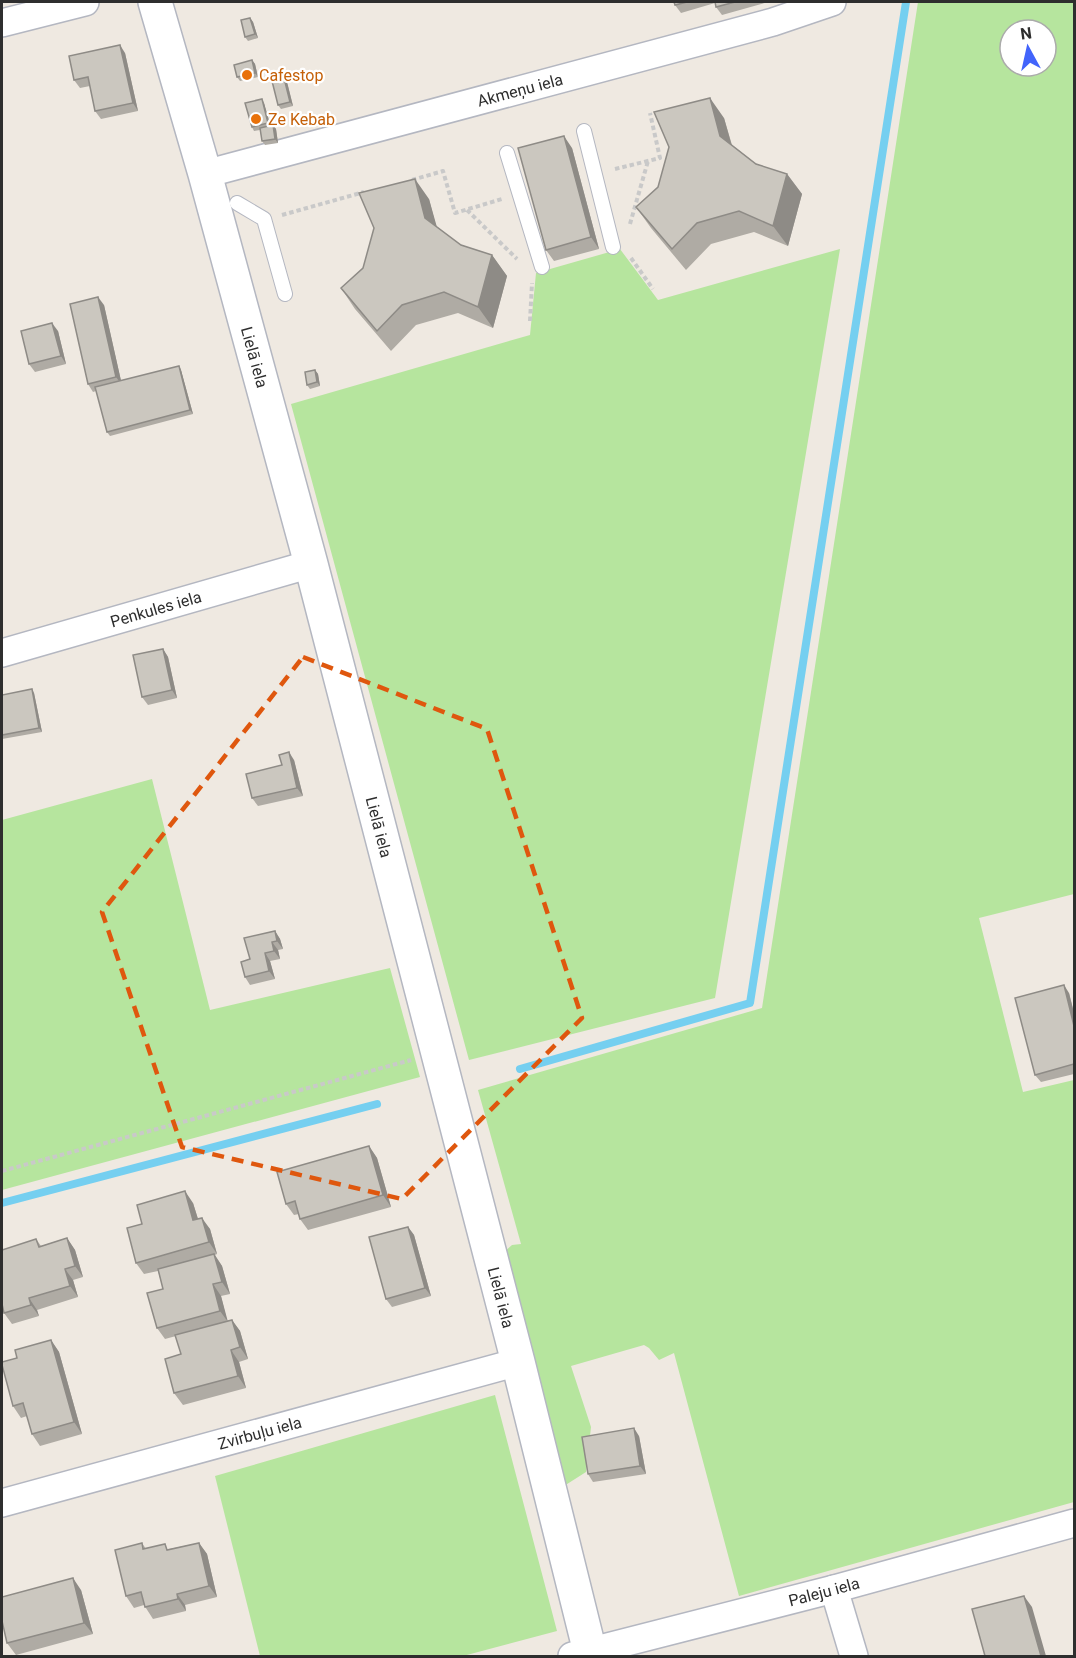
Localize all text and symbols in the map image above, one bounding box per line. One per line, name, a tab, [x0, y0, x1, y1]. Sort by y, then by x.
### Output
north arrow	[998, 18, 1058, 78]
text: N	[1019, 23, 1033, 44]
place label: Cafestop	[259, 66, 323, 85]
marker: Cafestop	[240, 68, 254, 82]
street label: Akmeņu iela	[475, 70, 565, 111]
place label: Ze Kebab	[268, 110, 335, 129]
marker: Ze Kebab	[249, 112, 263, 126]
street label: Lielā iela	[237, 325, 272, 390]
street label: Penkules iela	[108, 587, 204, 631]
street label: Lielā iela	[362, 795, 396, 860]
street label: Lielā iela	[484, 1265, 518, 1330]
street label: Zvirbuļu iela	[216, 1413, 304, 1454]
street label: Paleju iela	[786, 1573, 862, 1610]

